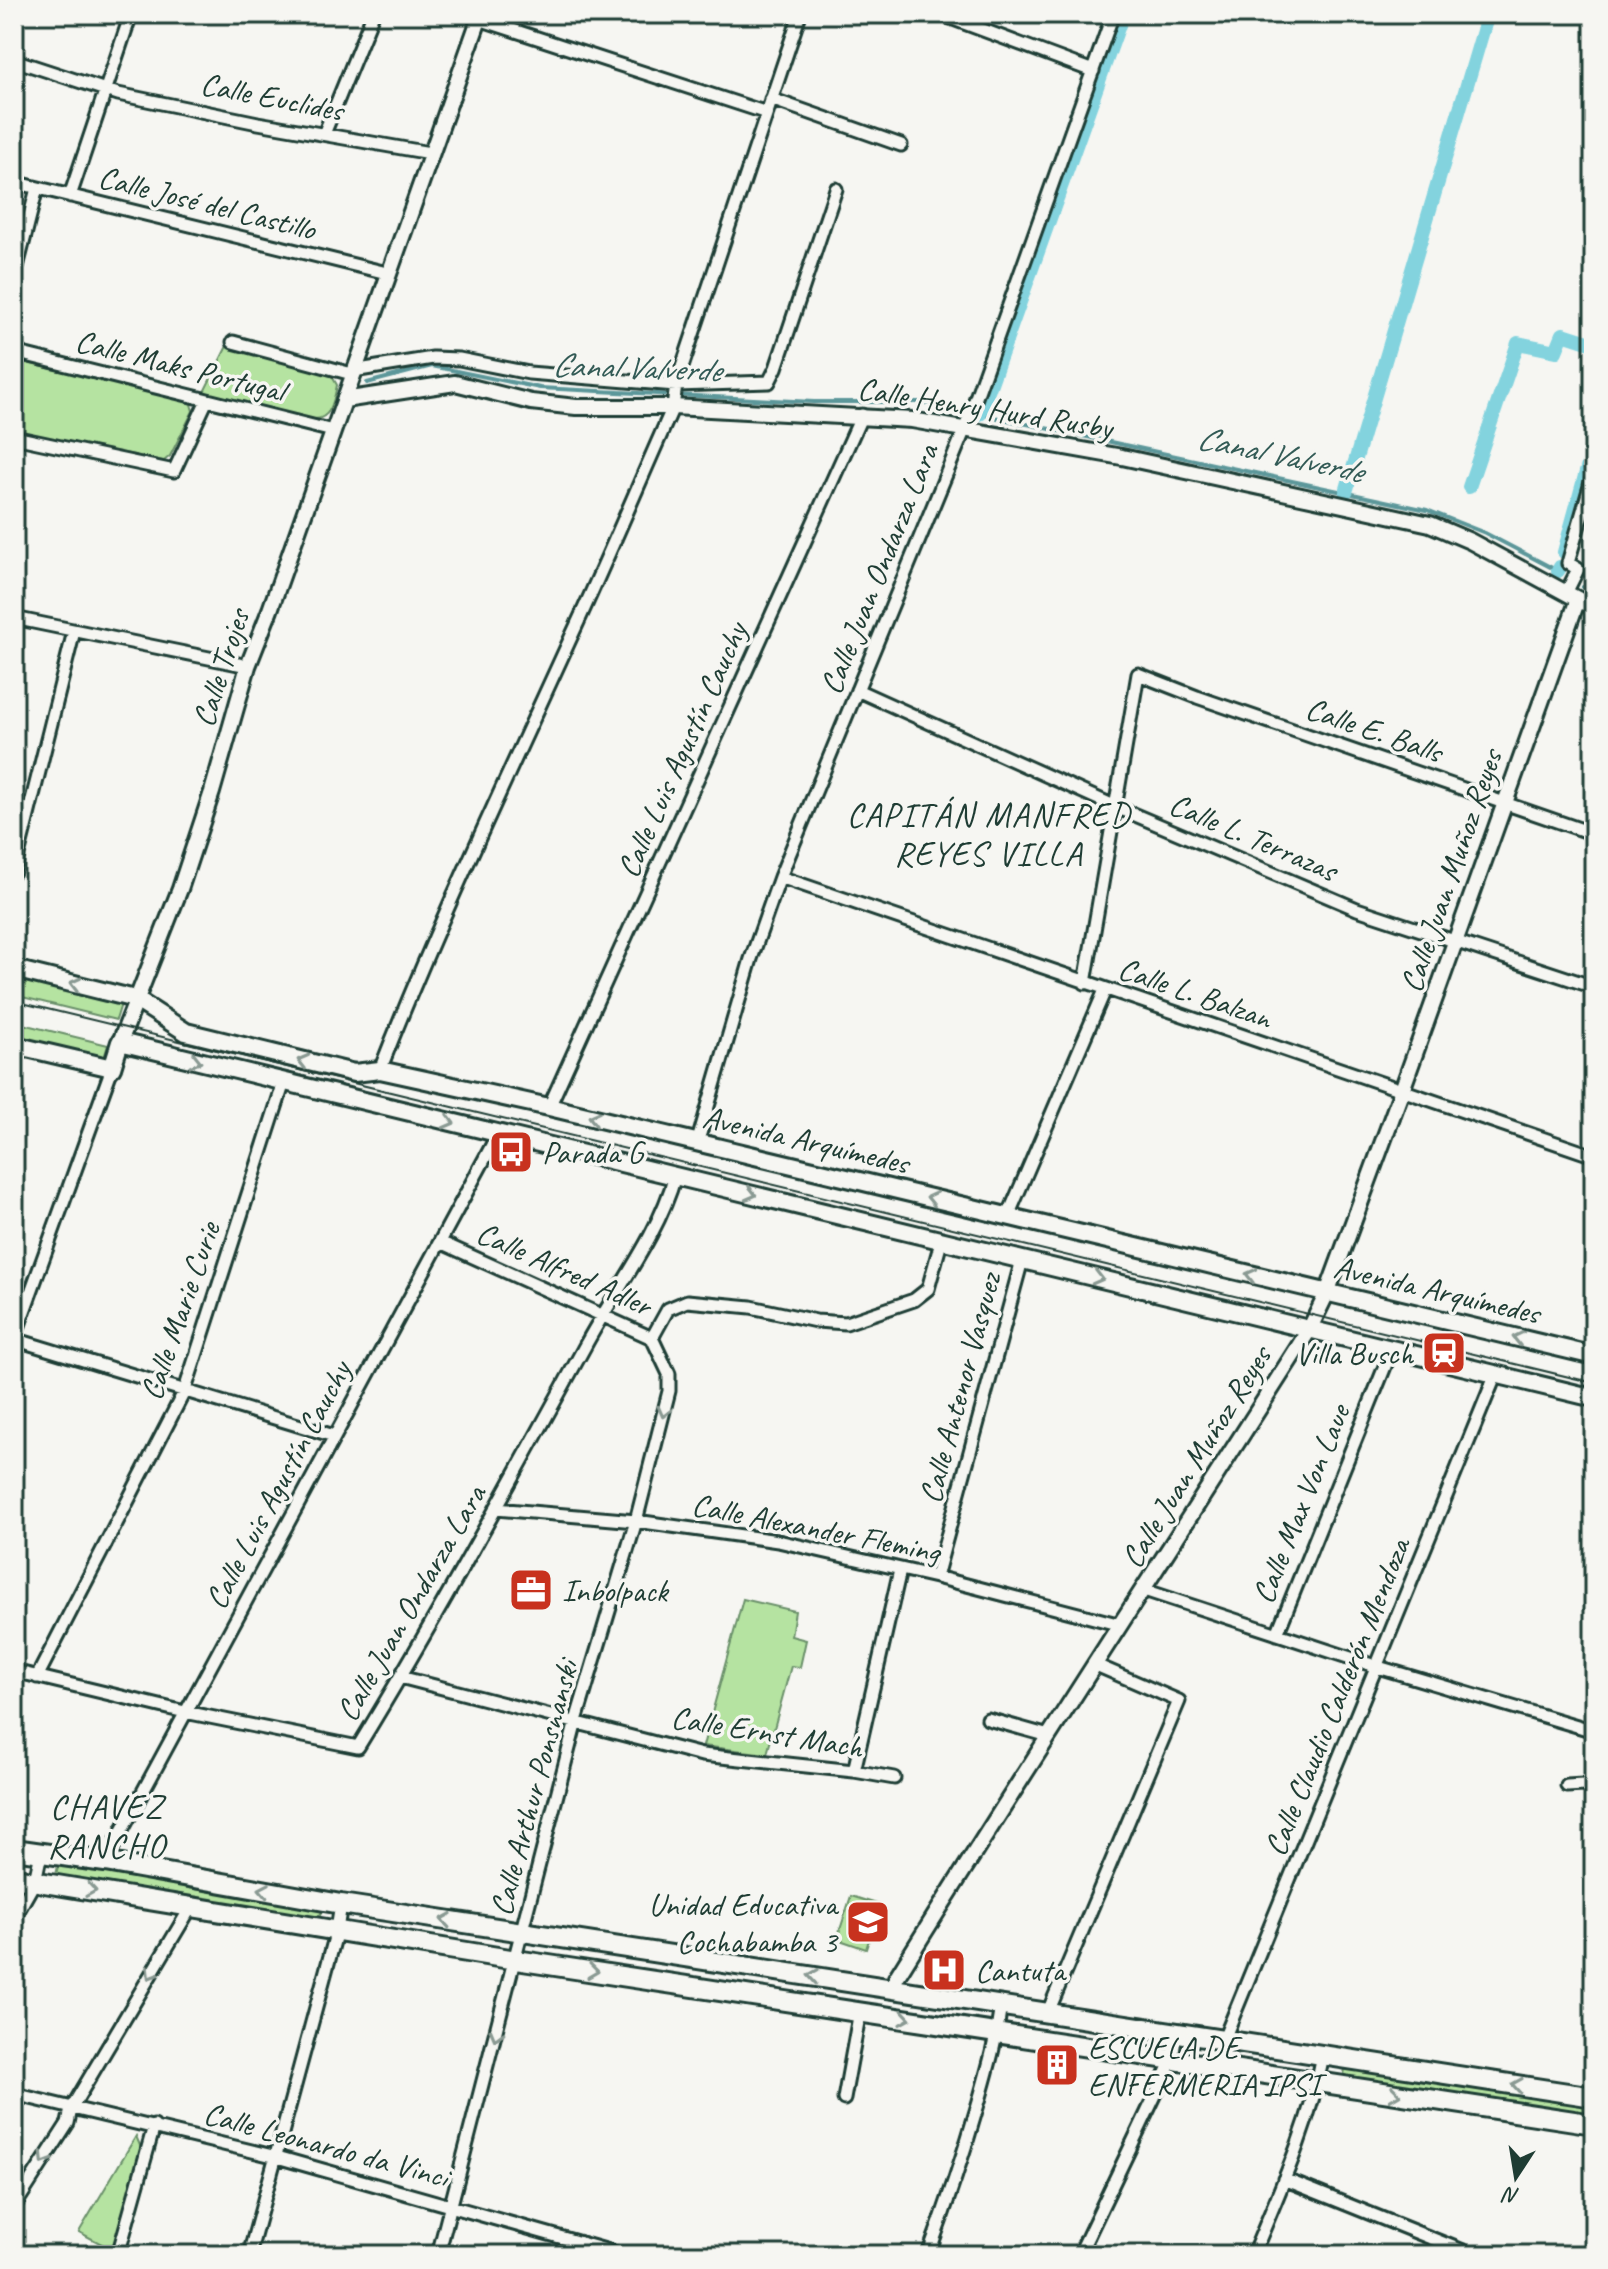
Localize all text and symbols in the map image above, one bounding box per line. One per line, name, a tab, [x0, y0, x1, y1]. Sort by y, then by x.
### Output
street label: Calle Euclides	[197, 63, 350, 131]
street label: Calle José del Castillo	[94, 156, 321, 250]
street label: Calle Maks Portugal	[71, 320, 294, 413]
water label: Canal Valverde	[551, 343, 726, 392]
street label: Calle Henry Hurd Rusby	[855, 368, 1118, 449]
water label: Canal Valverde	[1193, 416, 1371, 493]
street label: Calle Juan Ondarza Lara	[810, 436, 949, 700]
street label: Calle Trojes	[183, 602, 260, 732]
street label: Calle Luis Agustín Cauchy	[607, 613, 758, 884]
street label: Calle E. Balls	[1300, 688, 1450, 773]
street label: Calle Juan Muñoz Reyes	[1390, 741, 1513, 998]
street label: Calle L. Terrazas	[1163, 783, 1346, 892]
district label: CAPITÁN MANFRED REYES VILLA	[847, 793, 1133, 875]
street label: Calle L. Balzan	[1113, 948, 1278, 1039]
one-way arrow	[68, 977, 82, 994]
one-way arrow	[189, 1051, 203, 1068]
one-way arrow	[297, 1053, 311, 1070]
street label: Avenida Arquímedes	[699, 1096, 916, 1184]
one-way arrow	[588, 1111, 602, 1128]
one-way arrow	[441, 1113, 455, 1130]
bus stop icon: Parada G	[487, 1128, 535, 1176]
place label: Parada G	[542, 1132, 646, 1173]
one-way arrow	[743, 1185, 757, 1202]
one-way arrow	[926, 1191, 939, 1208]
street label: Calle Alfred Adler	[470, 1212, 660, 1327]
street label: Calle Marie Curie	[130, 1214, 230, 1405]
street label: Avenida Arquímedes	[1330, 1246, 1547, 1334]
street label: Calle Antenor Vasquez	[910, 1267, 1011, 1508]
one-way arrow	[1245, 1267, 1259, 1284]
one-way arrow	[1090, 1269, 1104, 1286]
station icon: Villa Busch	[1420, 1329, 1468, 1377]
one-way arrow	[1512, 1330, 1525, 1347]
place label: Villa Busch	[1295, 1333, 1414, 1374]
street label: Calle Juan Muñoz Reyes	[1111, 1336, 1282, 1575]
street label: Calle Luis Agustín Cauchy	[195, 1351, 362, 1616]
street label: Calle Max Von Laue	[1243, 1396, 1360, 1609]
one-way arrow	[656, 1404, 673, 1418]
street label: Calle Juan Ondarza Lara	[327, 1476, 496, 1728]
street label: Calle Alexander Fleming	[689, 1484, 946, 1573]
street label: Calle Claudio Calderón Mendoza	[1255, 1530, 1421, 1862]
office icon: Inbolpack	[507, 1566, 555, 1614]
place label: Inbolpack	[562, 1570, 670, 1611]
street label: Calle Arthur Ponsnanski	[480, 1652, 589, 1920]
street label: Calle Ernst Mach	[668, 1697, 867, 1768]
district label: CHAVEZ RANCHO	[48, 1785, 169, 1867]
one-way arrow	[84, 1881, 98, 1898]
one-way arrow	[258, 1883, 271, 1900]
place label: Unidad Educativa Cochabamba 3	[649, 1884, 840, 1962]
school or university icon: Unidad Educativa Cochabamba 3	[844, 1898, 892, 1946]
one-way arrow	[439, 1912, 452, 1929]
hospital icon: Cantuta	[920, 1946, 968, 1994]
place label: Cantuta	[975, 1950, 1068, 1991]
one-way arrow	[586, 1962, 600, 1979]
one-way arrow	[146, 1965, 161, 1980]
one-way arrow	[806, 1968, 820, 1985]
one-way arrow	[898, 2008, 912, 2025]
place label: ESCUELA DE ENFERMERIA IPSI	[1088, 2027, 1328, 2105]
one-way arrow	[488, 2028, 505, 2041]
building icon: ESCUELA DE ENFERMERIA IPSI	[1033, 2041, 1081, 2089]
one-way arrow	[1510, 2077, 1524, 2094]
one-way arrow	[1388, 2085, 1402, 2102]
street label: Calle Leonardo da Vinci	[199, 2093, 457, 2198]
north arrow	[1476, 2137, 1556, 2217]
one-way arrow	[39, 2150, 54, 2165]
text: N	[1499, 2180, 1522, 2211]

